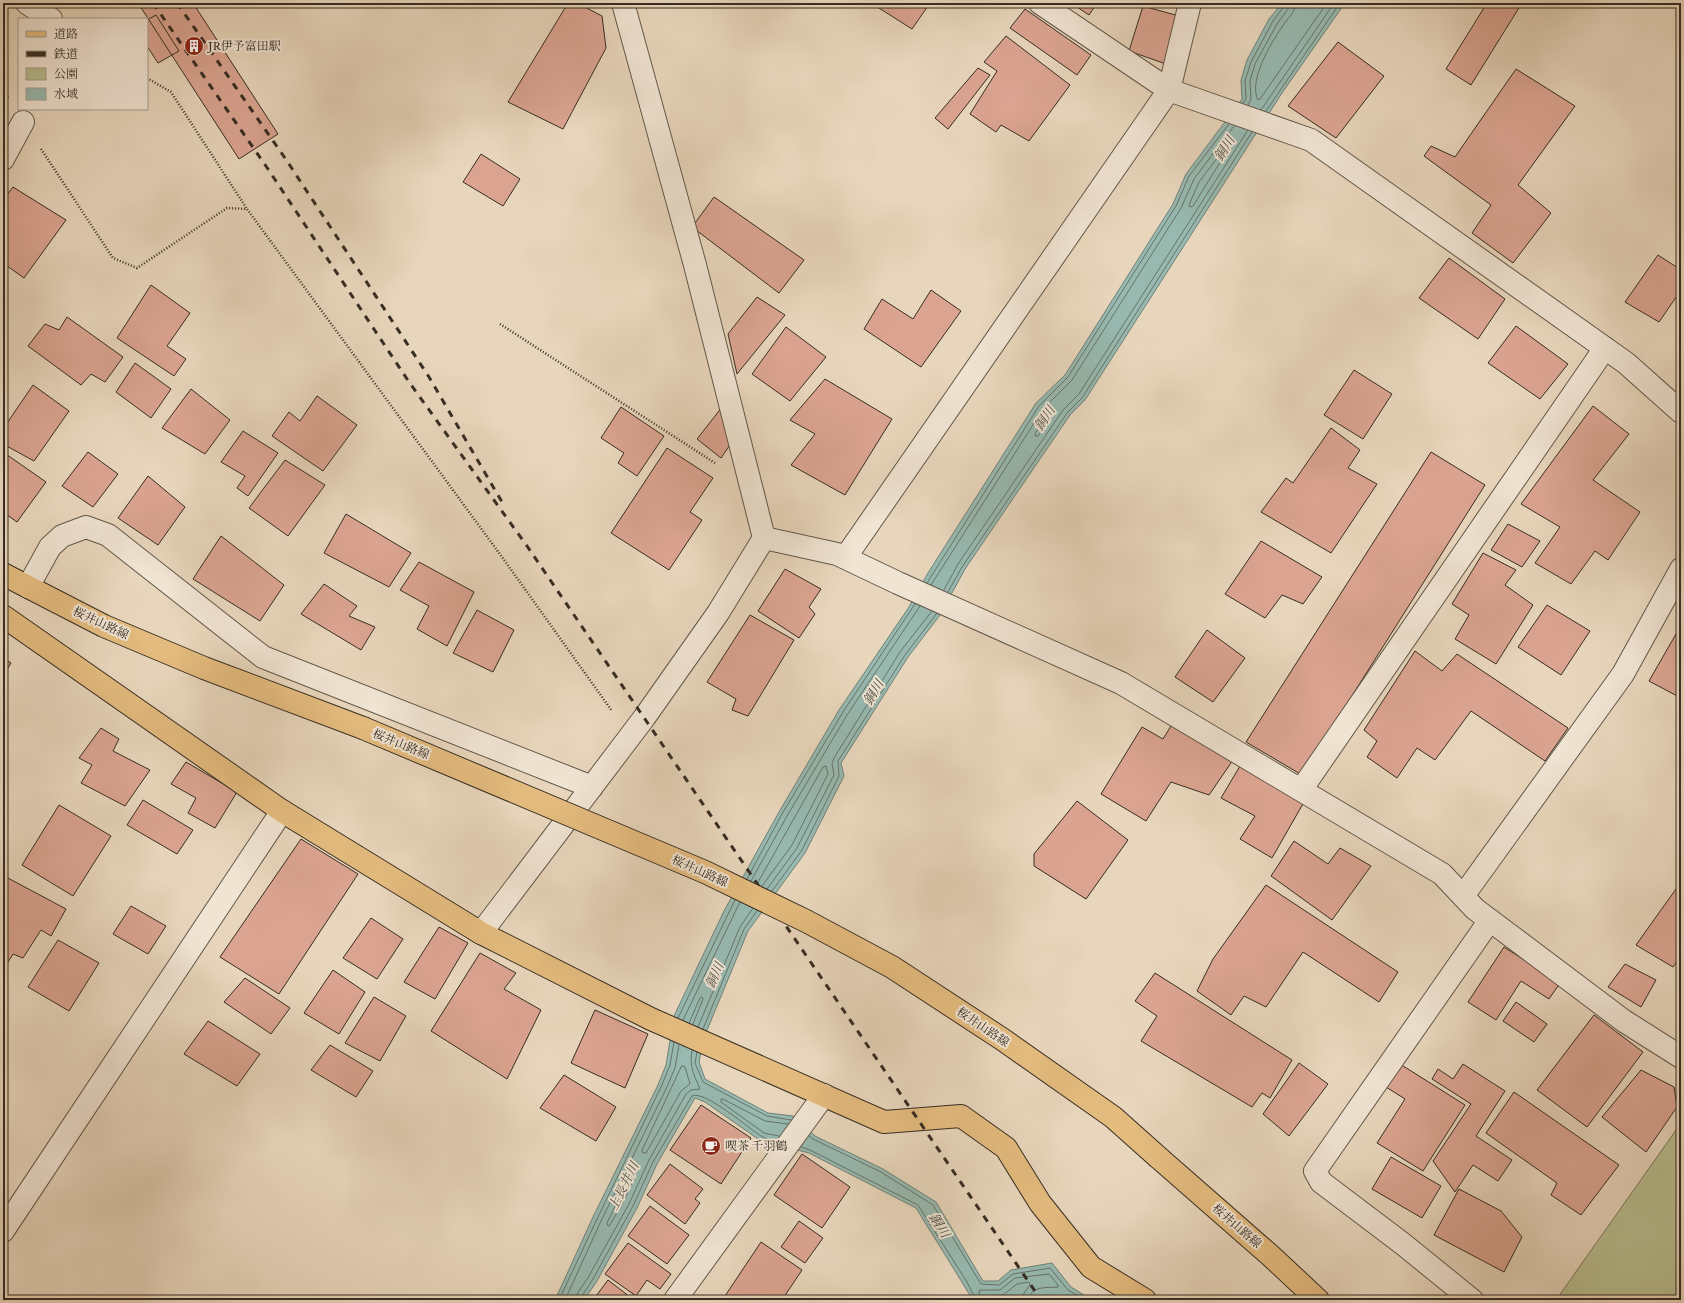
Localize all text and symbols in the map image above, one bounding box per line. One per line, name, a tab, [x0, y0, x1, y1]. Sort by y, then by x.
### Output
legend	[18, 18, 148, 110]
text: 道路	[54, 27, 78, 42]
building icon: JR伊予富田駅	[183, 35, 205, 57]
place label: JR伊予富田駅	[207, 39, 281, 54]
text: 鉄道	[53, 47, 78, 62]
text: 公園	[54, 67, 78, 82]
text: 水域	[54, 87, 78, 102]
water label: 銅川	[1211, 132, 1240, 164]
water label: 銅川	[1031, 402, 1060, 434]
street label: 桜井山路線	[70, 604, 131, 643]
water label: 銅川	[860, 676, 888, 708]
street label: 桜井山路線	[370, 726, 431, 763]
street label: 桜井山路線	[669, 852, 730, 891]
water label: 銅川	[702, 958, 728, 991]
street label: 桜井山路線	[954, 1004, 1012, 1050]
cafe icon: 喫茶 千羽鶴	[700, 1135, 722, 1157]
place label: 喫茶 千羽鶴	[725, 1139, 788, 1154]
water label: 上長井川	[605, 1158, 643, 1213]
street label: 桜井山路線	[1209, 1201, 1264, 1252]
water label: 銅川	[925, 1210, 954, 1242]

